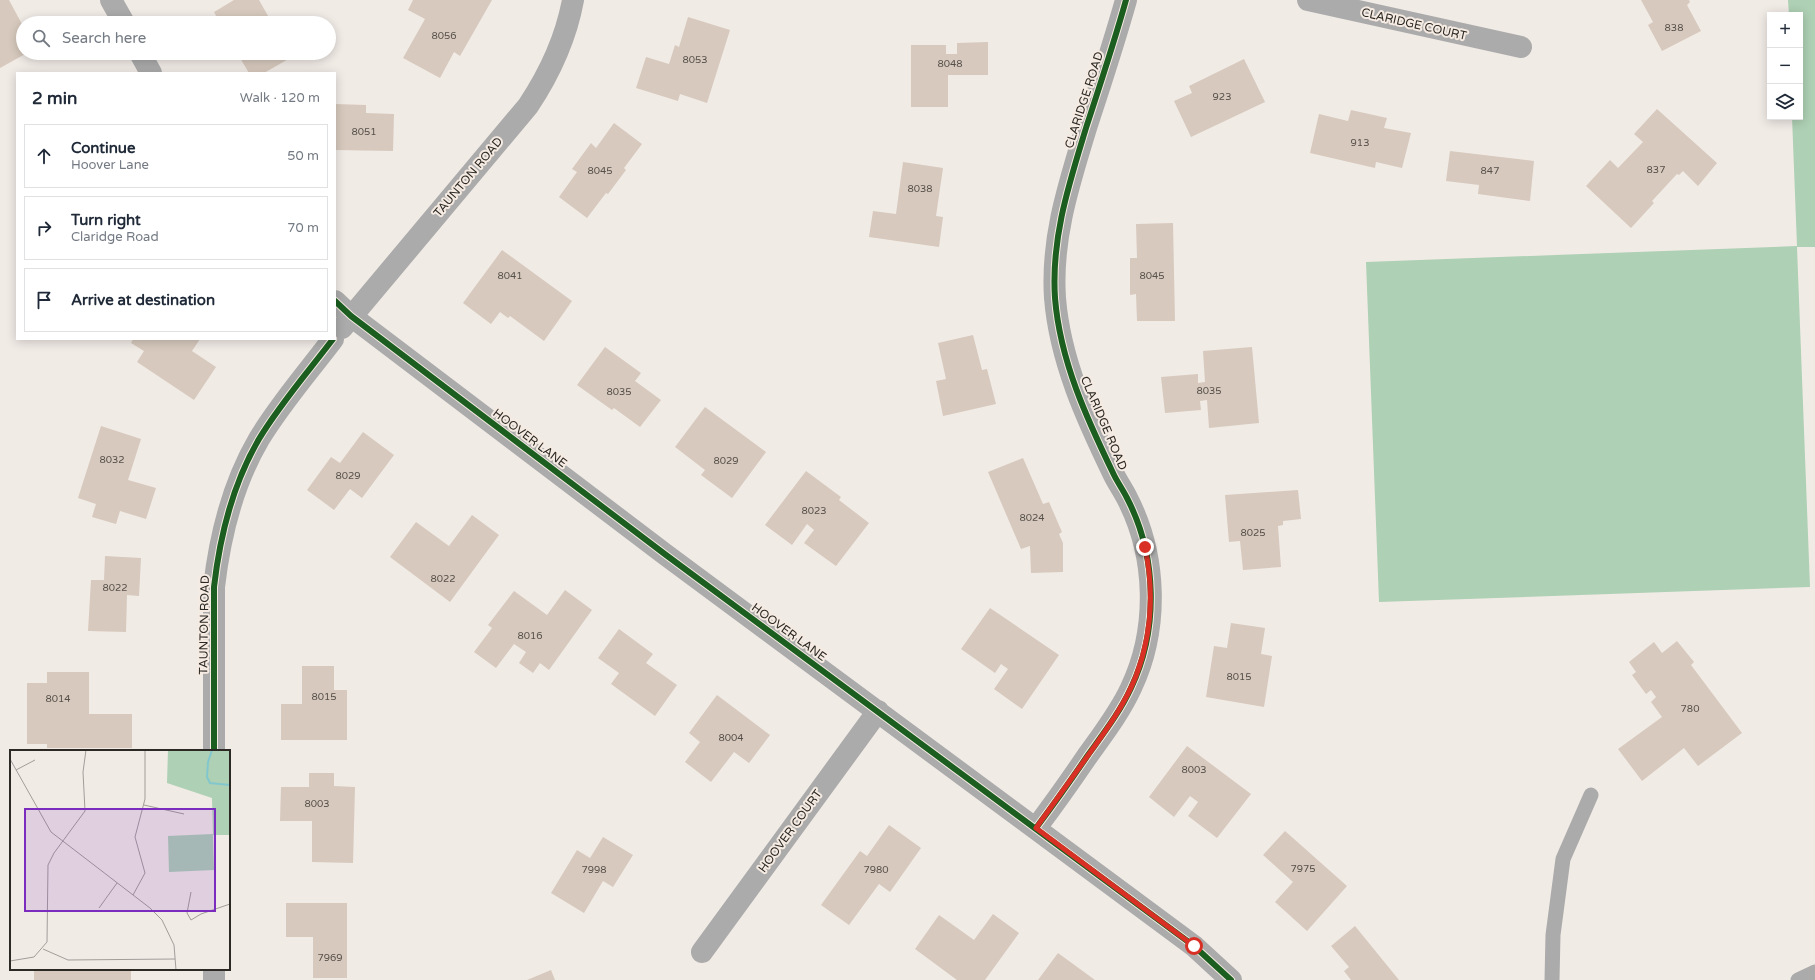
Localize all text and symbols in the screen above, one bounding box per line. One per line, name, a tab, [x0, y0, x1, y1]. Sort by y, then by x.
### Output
street label: CLARIDGE COURT	[1360, 5, 1469, 43]
map controls	[1767, 12, 1803, 120]
button: +	[1767, 12, 1803, 48]
search box	[16, 16, 336, 60]
house number: 838	[1665, 22, 1683, 34]
icon: search	[30, 27, 52, 49]
text: Search here	[62, 29, 146, 47]
house number: 8056	[431, 30, 457, 42]
button: −	[1767, 48, 1803, 84]
street label: CLARIDGE ROAD	[1062, 50, 1106, 150]
house number: 8053	[682, 54, 708, 66]
house number: 8048	[937, 58, 963, 70]
button: layers	[1767, 84, 1803, 120]
text: 2 min	[32, 88, 77, 109]
text: Walk · 120 m	[240, 90, 320, 106]
house number: 923	[1213, 91, 1231, 103]
house number: 8051	[351, 126, 377, 138]
street label: TAUNTON ROAD	[431, 134, 505, 220]
house number: 913	[1351, 137, 1369, 149]
text: Continue	[71, 139, 135, 157]
icon: ahead	[33, 145, 55, 167]
text: 50 m	[287, 148, 319, 164]
text: Hoover Lane	[71, 157, 149, 173]
house number: 837	[1647, 164, 1665, 176]
house number: 8045	[587, 165, 613, 177]
house number: 847	[1481, 165, 1499, 177]
house number: 8038	[907, 183, 933, 195]
text: Turn right	[71, 211, 141, 229]
icon: right	[33, 217, 55, 239]
text: 70 m	[287, 220, 319, 236]
text: Claridge Road	[71, 229, 159, 245]
house number: 8041	[497, 270, 523, 282]
house number: 8045	[1139, 270, 1165, 282]
icon: arrive	[33, 289, 55, 311]
text: Arrive at destination	[71, 291, 215, 309]
street label: CLARIDGE ROAD	[1078, 374, 1130, 472]
house number: 8035	[1196, 385, 1222, 397]
house number: 8035	[606, 386, 632, 398]
street label: HOOVER LANE	[490, 406, 570, 471]
house number: 8032	[99, 454, 125, 466]
house number: 8029	[713, 455, 739, 467]
house number: 8029	[335, 470, 361, 482]
house number: 8023	[801, 505, 827, 517]
house number: 8024	[1019, 512, 1045, 524]
house number: 8025	[1240, 527, 1266, 539]
route end	[1136, 538, 1154, 556]
house number: 8022	[430, 573, 456, 585]
street label: TAUNTON ROAD	[196, 575, 212, 675]
house number: 8022	[102, 582, 128, 594]
street label: HOOVER LANE	[749, 600, 829, 664]
house number: 8016	[517, 630, 543, 642]
house number: 8015	[1226, 671, 1252, 683]
house number: 8015	[311, 691, 337, 703]
house number: 8014	[45, 693, 71, 705]
house number: 780	[1681, 703, 1699, 715]
house number: 8004	[718, 732, 744, 744]
inset map	[10, 750, 230, 970]
house number: 8003	[1181, 764, 1207, 776]
street label: HOOVER COURT	[755, 786, 825, 875]
house number: 8003	[304, 798, 330, 810]
house number: 7975	[1290, 863, 1316, 875]
house number: 7998	[581, 864, 607, 876]
house number: 7980	[863, 864, 889, 876]
route start	[1185, 937, 1203, 955]
house number: 7969	[317, 952, 343, 964]

